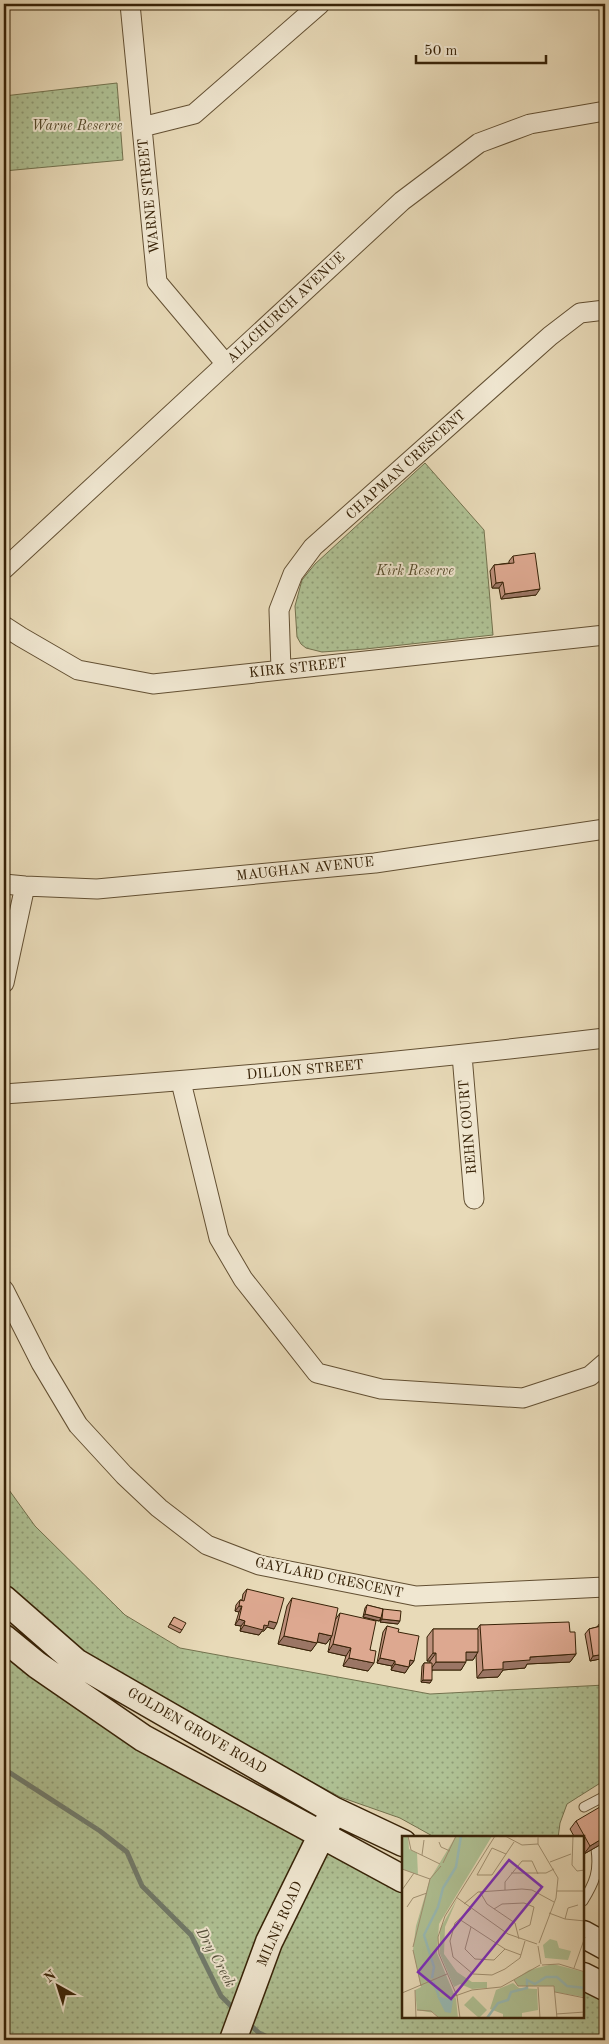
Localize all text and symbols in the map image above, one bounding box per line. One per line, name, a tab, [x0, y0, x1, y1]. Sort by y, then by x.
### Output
scale bar	[416, 32, 546, 64]
text: 50 m	[424, 44, 458, 59]
park label: Warne Reserve	[32, 119, 123, 133]
street label: WARNE STREET	[136, 138, 162, 254]
street label: ALLCHURCH AVENUE	[224, 250, 348, 366]
street label: CHAPMAN CRESCENT	[344, 408, 468, 522]
park label: Kirk Reserve	[375, 564, 454, 578]
street label: KIRK STREET	[248, 656, 348, 680]
street label: MAUGHAN AVENUE	[235, 855, 375, 883]
street label: DILLON STREET	[246, 1058, 364, 1082]
street label: REHN COURT	[457, 1079, 479, 1175]
street label: GAYLARD CRESCENT	[254, 1555, 404, 1601]
street label: GOLDEN GROVE ROAD	[125, 1685, 269, 1777]
inset map	[402, 1836, 584, 2019]
street label: MILNE ROAD	[255, 1879, 305, 1969]
water label: Dry Creek	[192, 1925, 237, 1990]
north arrow	[32, 1962, 82, 2012]
text: N	[42, 1968, 59, 1985]

